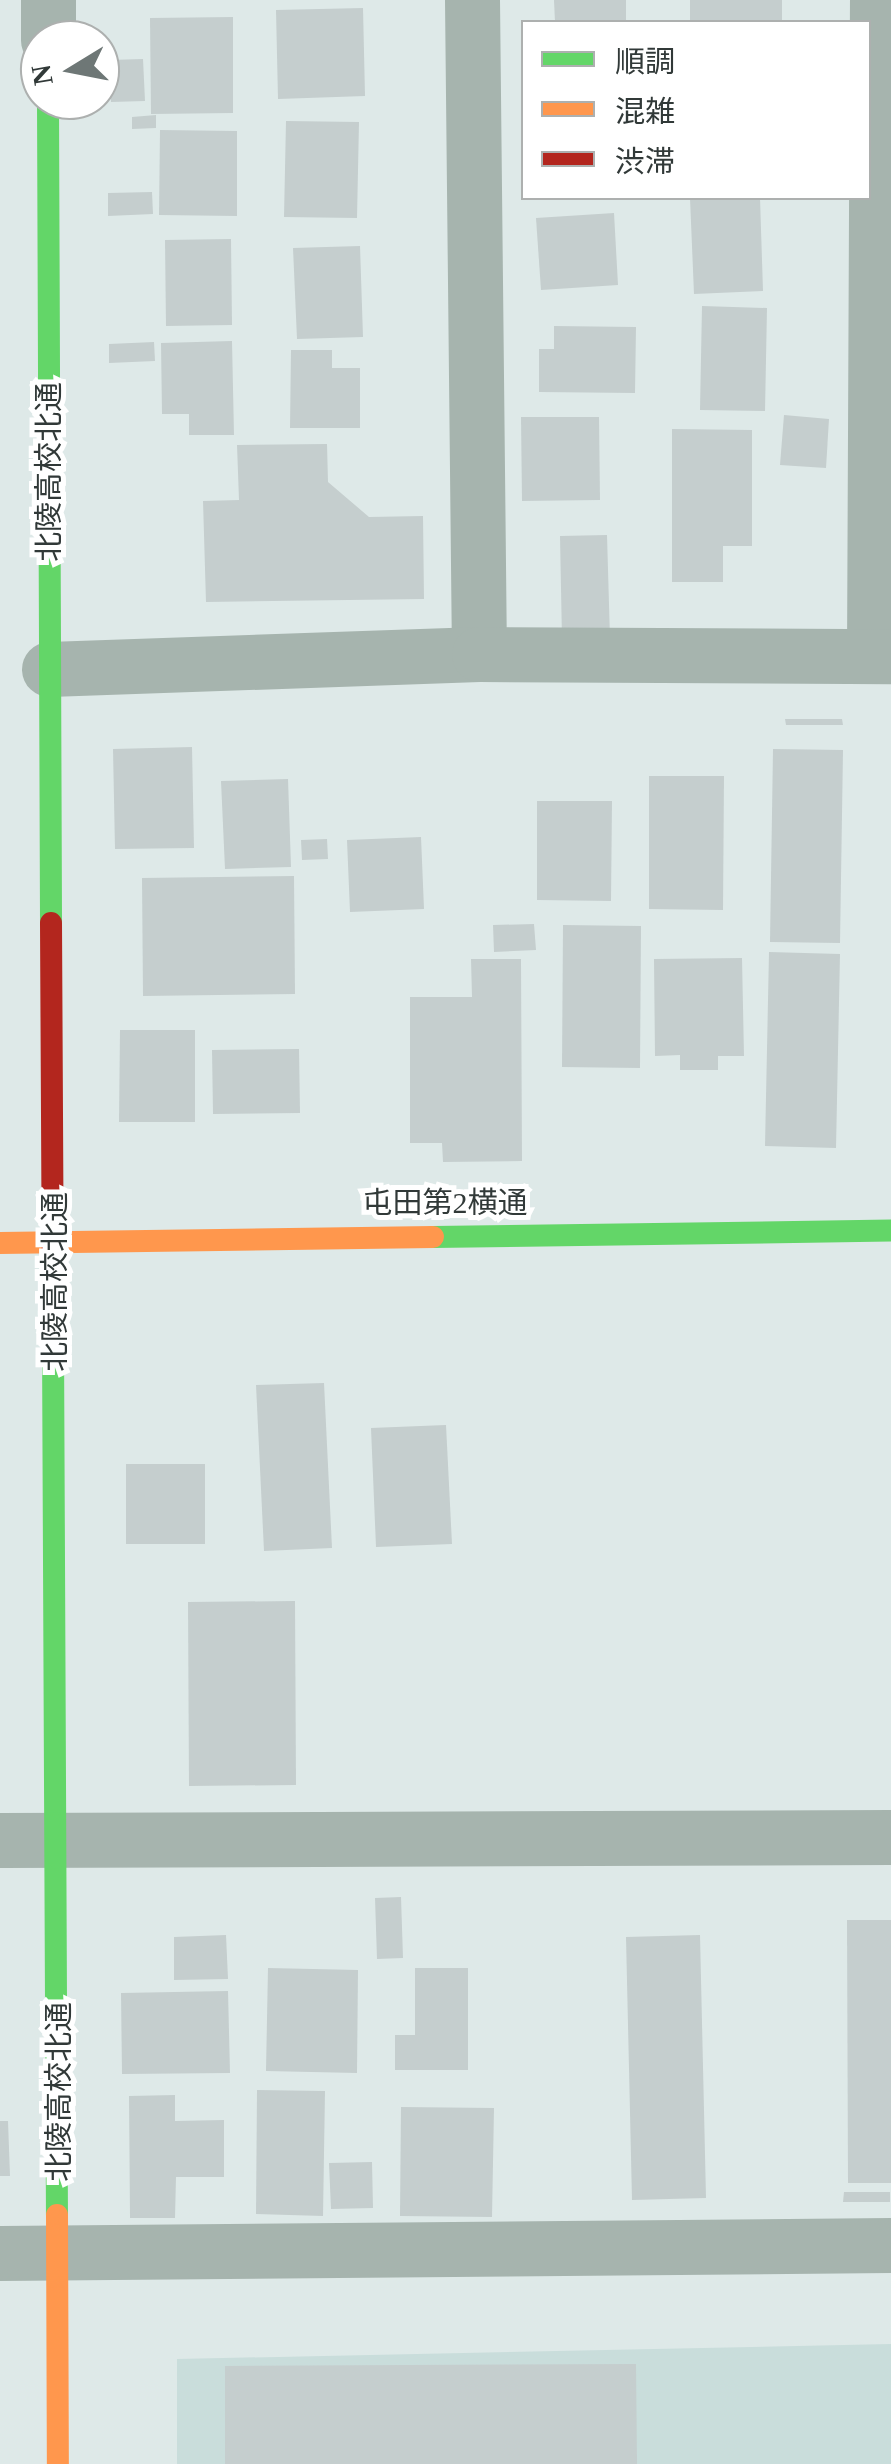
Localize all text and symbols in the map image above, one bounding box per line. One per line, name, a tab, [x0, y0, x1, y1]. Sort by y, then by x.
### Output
north arrow	[20, 20, 120, 120]
legend	[521, 20, 871, 200]
text: 順調	[615, 45, 675, 78]
text: N	[25, 62, 59, 88]
text: 混雑	[615, 95, 675, 128]
text: 渋滞	[615, 145, 675, 178]
street label: 北陵高校北通	[31, 382, 67, 562]
street label: 屯田第2横通	[363, 1185, 527, 1221]
street label: 北陵高校北通	[37, 1192, 73, 1372]
street label: 北陵高校北通	[41, 2002, 77, 2182]

